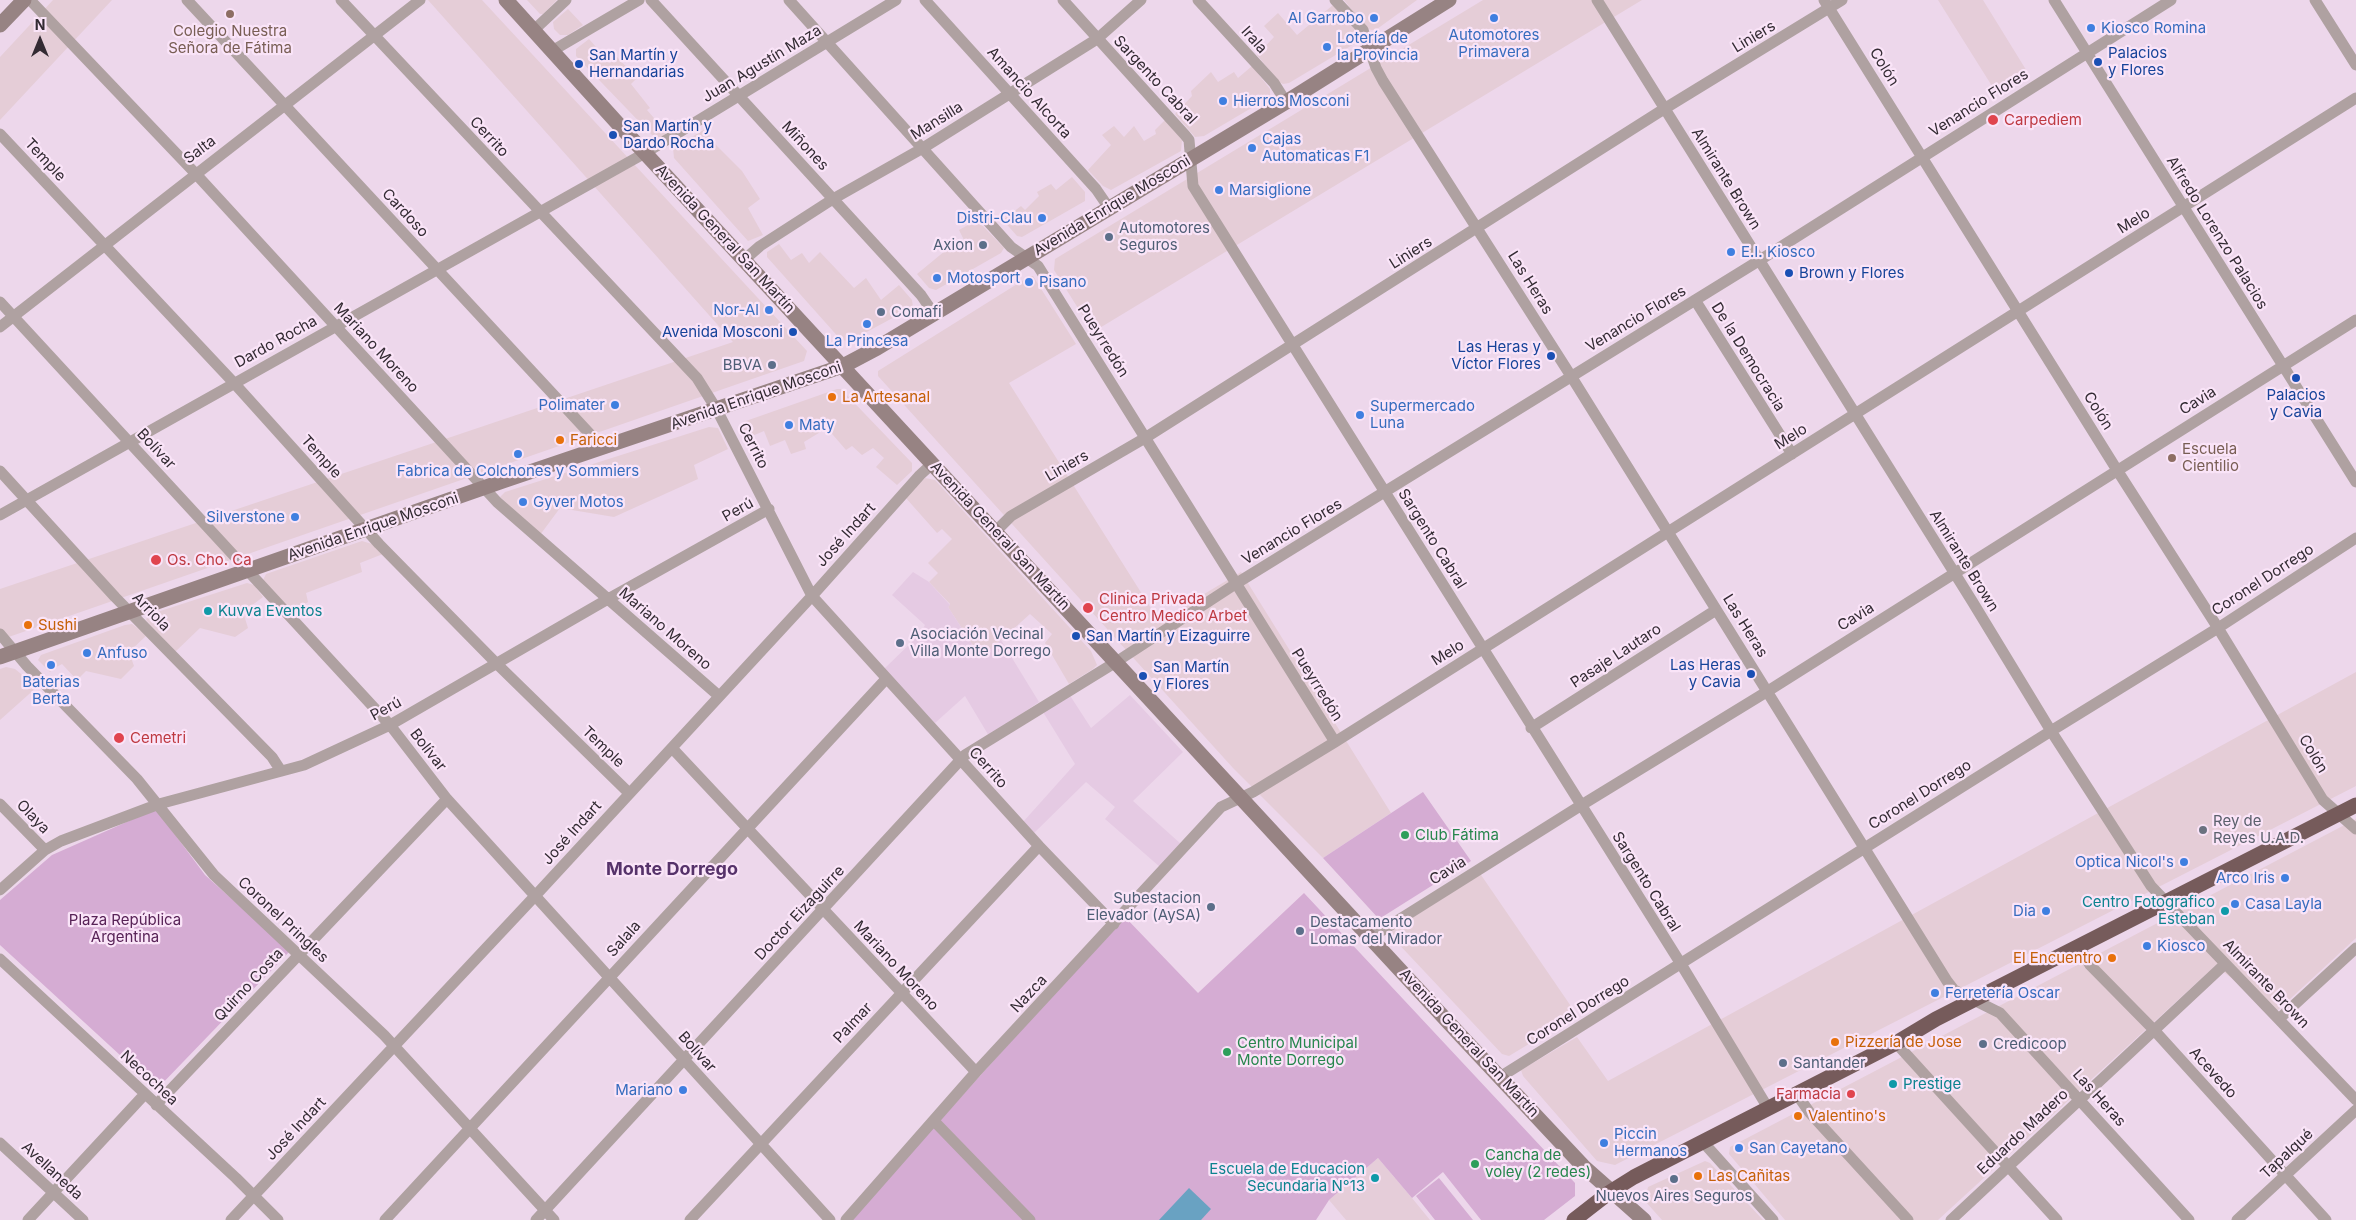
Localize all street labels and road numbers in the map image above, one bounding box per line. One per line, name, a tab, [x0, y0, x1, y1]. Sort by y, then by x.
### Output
street label: Liniers	[1729, 17, 1779, 57]
street label: Juan Agustín Maza	[699, 21, 825, 107]
street label: Irala	[1237, 23, 1271, 57]
street label: Sargento Cabral	[1109, 32, 1201, 128]
street label: Amancio Alcorta	[983, 43, 1075, 143]
street label: Colón	[1865, 45, 1903, 89]
street label: Venancio Flores	[1926, 65, 2032, 141]
street label: Mansilla	[908, 98, 966, 144]
street label: Cerrito	[466, 113, 512, 161]
street label: Miñones	[778, 118, 832, 174]
street label: Almirante Brown	[1688, 125, 1764, 233]
street label: Salta	[180, 132, 220, 168]
street label: Temple	[21, 135, 69, 185]
street label: Avenida Enrique Mosconi	[1030, 152, 1194, 260]
street label: Alfredo Lorenzo Palacios	[2162, 153, 2272, 313]
street label: Avenida General San Martín	[651, 161, 799, 317]
street label: Cardoso	[378, 185, 432, 241]
street label: Melo	[2114, 204, 2154, 238]
street label: Liniers	[1386, 233, 1436, 273]
street label: Las Heras	[1504, 248, 1556, 318]
street label: Venancio Flores	[1583, 282, 1689, 356]
street label: Mariano Moreno	[330, 299, 422, 397]
street label: De la Democracia	[1707, 299, 1789, 415]
street label: Pueyrredón	[1074, 301, 1132, 381]
street label: Dardo Rocha	[232, 312, 320, 372]
street label: Avenida Enrique Mosconi	[668, 358, 844, 434]
street label: Cavia	[2176, 383, 2220, 419]
street label: Colón	[2079, 389, 2117, 433]
street label: Cerrito	[734, 420, 772, 472]
street label: Melo	[1771, 420, 1811, 454]
street label: Bolívar	[133, 425, 179, 473]
street label: Temple	[297, 432, 345, 482]
street label: Liniers	[1042, 446, 1092, 486]
street label: Avenida General San Martín	[926, 458, 1074, 614]
street label: Sargento Cabral	[1394, 486, 1470, 592]
street label: Avenida Enrique Mosconi	[285, 489, 461, 565]
street label: Perú	[719, 494, 757, 526]
street label: Venancio Flores	[1239, 495, 1345, 569]
street label: José Indart	[813, 499, 879, 571]
street label: Almirante Brown	[1926, 507, 2002, 615]
street label: Coronel Dorrego	[2209, 540, 2317, 620]
street label: Mariano Moreno	[615, 584, 715, 674]
street label: Arriola	[128, 589, 174, 635]
street label: Las Heras	[1719, 591, 1771, 661]
street label: Cavia	[1834, 599, 1878, 635]
street label: Pasaje Lautaro	[1567, 620, 1665, 692]
street label: Melo	[1428, 636, 1468, 670]
street label: Pueyrredón	[1288, 645, 1346, 725]
street label: Perú	[367, 693, 405, 725]
street label: Temple	[578, 722, 628, 772]
street label: Bolívar	[406, 725, 450, 775]
street label: Colón	[2295, 732, 2331, 776]
street label: Cerrito	[965, 744, 1011, 792]
street label: Coronel Dorrego	[1865, 756, 1975, 834]
street label: Olaya	[13, 796, 53, 838]
street label: José Indart	[539, 797, 605, 869]
street label: Sargento Cabral	[1608, 829, 1684, 935]
street label: Cavia	[1426, 853, 1470, 889]
street label: Doctor Eizaguirre	[751, 862, 849, 964]
street label: Coronel Pringles	[234, 873, 332, 967]
street label: Salala	[603, 917, 645, 961]
street label: Mariano Moreno	[850, 917, 942, 1015]
street label: Almirante Brown	[2219, 936, 2313, 1032]
street label: Quirno Costa	[211, 945, 287, 1025]
street label: Avenida General San Martín	[1395, 965, 1543, 1121]
street label: Nazca	[1007, 971, 1051, 1017]
street label: Coronel Dorrego	[1523, 972, 1633, 1050]
street label: Palmar	[830, 999, 876, 1047]
street label: Bolívar	[674, 1028, 720, 1076]
street label: Acevedo	[2185, 1044, 2241, 1102]
street label: Necochea	[116, 1047, 182, 1109]
street label: Las Heras	[2069, 1066, 2129, 1130]
street label: Eduardo Madero	[1974, 1085, 2072, 1179]
street label: José Indart	[262, 1094, 330, 1164]
street label: Tapalqué	[2257, 1125, 2317, 1183]
street label: Avellaneda	[18, 1138, 86, 1204]

